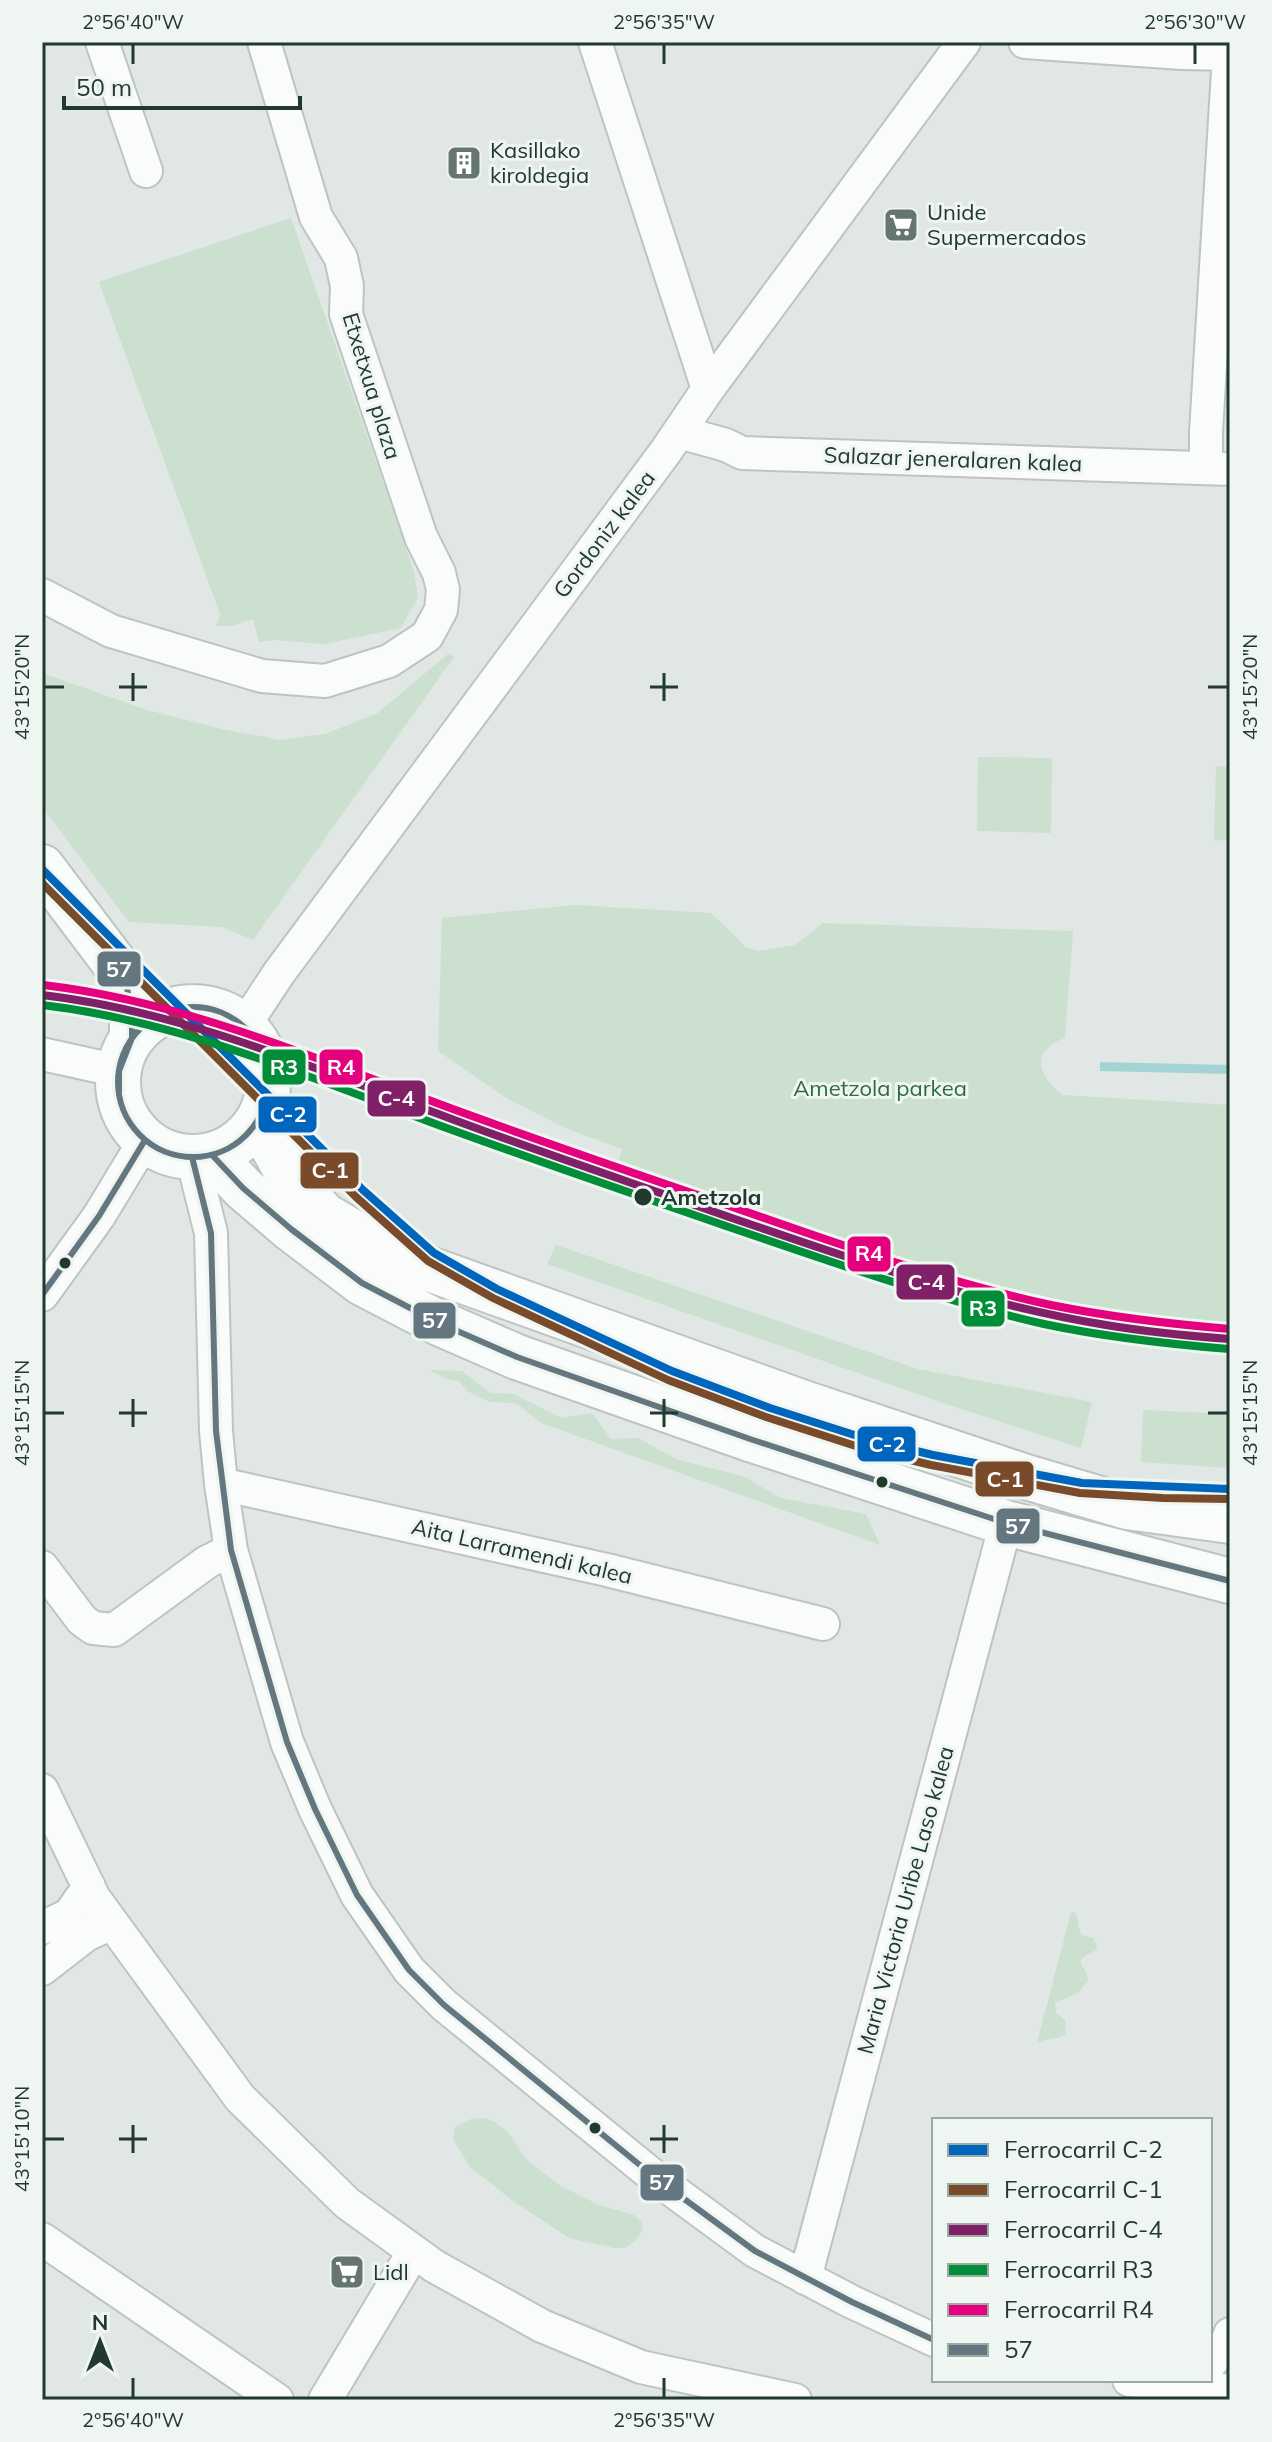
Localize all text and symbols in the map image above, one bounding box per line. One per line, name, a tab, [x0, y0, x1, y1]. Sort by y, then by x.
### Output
text: 2°56'40"W	[82, 9, 184, 34]
text: 2°56'35"W	[613, 9, 715, 34]
text: 2°56'30"W	[1144, 9, 1246, 34]
scale bar	[64, 60, 300, 110]
text: 50 m	[76, 72, 132, 102]
place label: Kasillako kiroldegia	[490, 136, 589, 189]
building icon: Kasillako kiroldegia	[445, 144, 483, 182]
place label: Unide Supermercados	[927, 198, 1086, 251]
supermarket icon: Unide Supermercados	[882, 206, 920, 244]
street label: Etxetxua plaza	[336, 309, 408, 463]
street label: Salazar jeneralaren kalea	[823, 440, 1083, 478]
street label: Gordoniz kalea	[547, 465, 661, 603]
text: 43°15'20"N	[9, 634, 34, 740]
text: 43°15'20"N	[1237, 634, 1262, 740]
line badge: 57	[96, 950, 142, 988]
text: 57	[106, 955, 132, 983]
line badge: R3	[261, 1048, 307, 1086]
line badge: R4	[318, 1048, 364, 1086]
text: R3	[270, 1053, 298, 1081]
text: R4	[327, 1053, 355, 1081]
park label: Ametzola parkea	[793, 1074, 967, 1102]
line badge: C-4	[366, 1079, 427, 1118]
text: C-4	[377, 1084, 415, 1112]
line badge: C-2	[257, 1095, 318, 1134]
text: C-2	[269, 1100, 307, 1128]
line badge: C-1	[299, 1151, 360, 1190]
text: C-1	[311, 1156, 349, 1184]
place label: Ametzola	[661, 1183, 761, 1211]
marker: Ametzola	[632, 1186, 654, 1208]
line badge: R4	[846, 1235, 892, 1273]
text: R4	[855, 1239, 883, 1267]
unlabelled marker	[57, 1255, 73, 1271]
line badge: C-4	[895, 1263, 956, 1301]
text: C-4	[907, 1268, 945, 1296]
line badge: R3	[960, 1289, 1006, 1328]
text: R3	[969, 1294, 997, 1322]
line badge: 57	[412, 1301, 457, 1340]
text: 57	[422, 1306, 448, 1334]
text: 43°15'15"N	[9, 1360, 34, 1466]
text: 43°15'15"N	[1237, 1360, 1262, 1466]
line badge: C-2	[856, 1425, 917, 1463]
text: C-2	[868, 1430, 906, 1458]
line badge: C-1	[974, 1460, 1035, 1498]
text: C-1	[986, 1465, 1024, 1493]
unlabelled marker	[874, 1474, 890, 1490]
line badge: 57	[995, 1507, 1041, 1545]
street label: Aita Larramendi kalea	[409, 1512, 635, 1590]
text: 57	[1005, 1512, 1031, 1540]
street label: Maria Victoria Uribe Laso kalea	[850, 1743, 960, 2057]
text: 43°15'10"N	[9, 2086, 34, 2192]
legend	[932, 2118, 1212, 2382]
unlabelled marker	[587, 2120, 603, 2136]
text: Ferrocarril C-2	[1004, 2134, 1163, 2164]
line badge: 57	[639, 2163, 685, 2202]
text: 57	[649, 2168, 675, 2196]
text: Ferrocarril C-1	[1004, 2174, 1163, 2204]
text: Ferrocarril C-4	[1004, 2214, 1163, 2244]
supermarket icon: Lidl	[328, 2253, 366, 2291]
text: Ferrocarril R3	[1004, 2254, 1153, 2284]
place label: Lidl	[373, 2258, 409, 2286]
text: Ferrocarril R4	[1004, 2294, 1153, 2324]
north arrow	[60, 2302, 140, 2382]
text: N	[92, 2308, 108, 2336]
text: 57	[1004, 2334, 1033, 2364]
text: 2°56'40"W	[82, 2407, 184, 2432]
text: 2°56'35"W	[613, 2407, 715, 2432]

